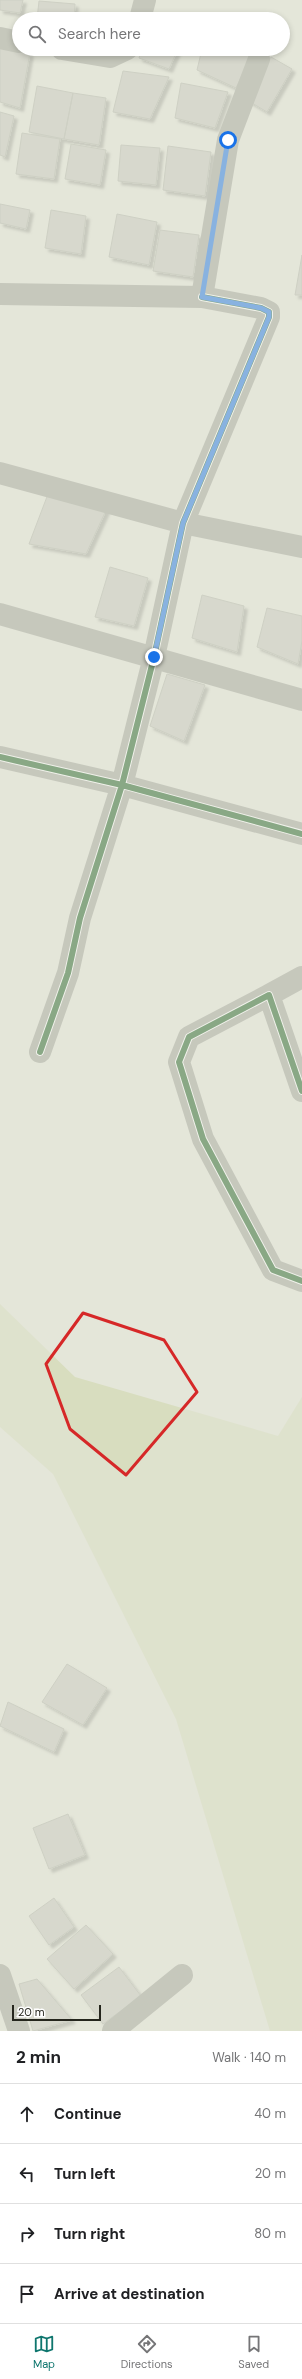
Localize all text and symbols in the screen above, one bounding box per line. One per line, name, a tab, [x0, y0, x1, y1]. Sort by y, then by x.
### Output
search box	[12, 12, 290, 56]
icon: search	[26, 23, 48, 45]
text: Search here	[58, 24, 141, 44]
route start	[219, 131, 237, 149]
route end	[145, 648, 163, 666]
scale bar	[12, 2003, 101, 2022]
text: 20 m	[18, 2005, 44, 2019]
text: 2 min	[16, 2046, 61, 2068]
text: Walk · 140 m	[212, 2049, 286, 2066]
icon: ahead	[16, 2103, 38, 2125]
text: Continue	[54, 2104, 122, 2124]
text: 40 m	[254, 2105, 286, 2122]
icon: left	[16, 2163, 38, 2185]
text: Turn left	[54, 2164, 115, 2184]
text: 20 m	[255, 2165, 286, 2182]
icon: right	[16, 2223, 38, 2245]
text: Turn right	[54, 2224, 125, 2244]
text: 80 m	[254, 2225, 286, 2242]
icon: arrive	[16, 2283, 38, 2305]
text: Arrive at destination	[54, 2284, 205, 2304]
tab: Map	[33, 2333, 55, 2371]
tab: Directions	[121, 2333, 173, 2371]
tab: Saved	[238, 2333, 269, 2371]

